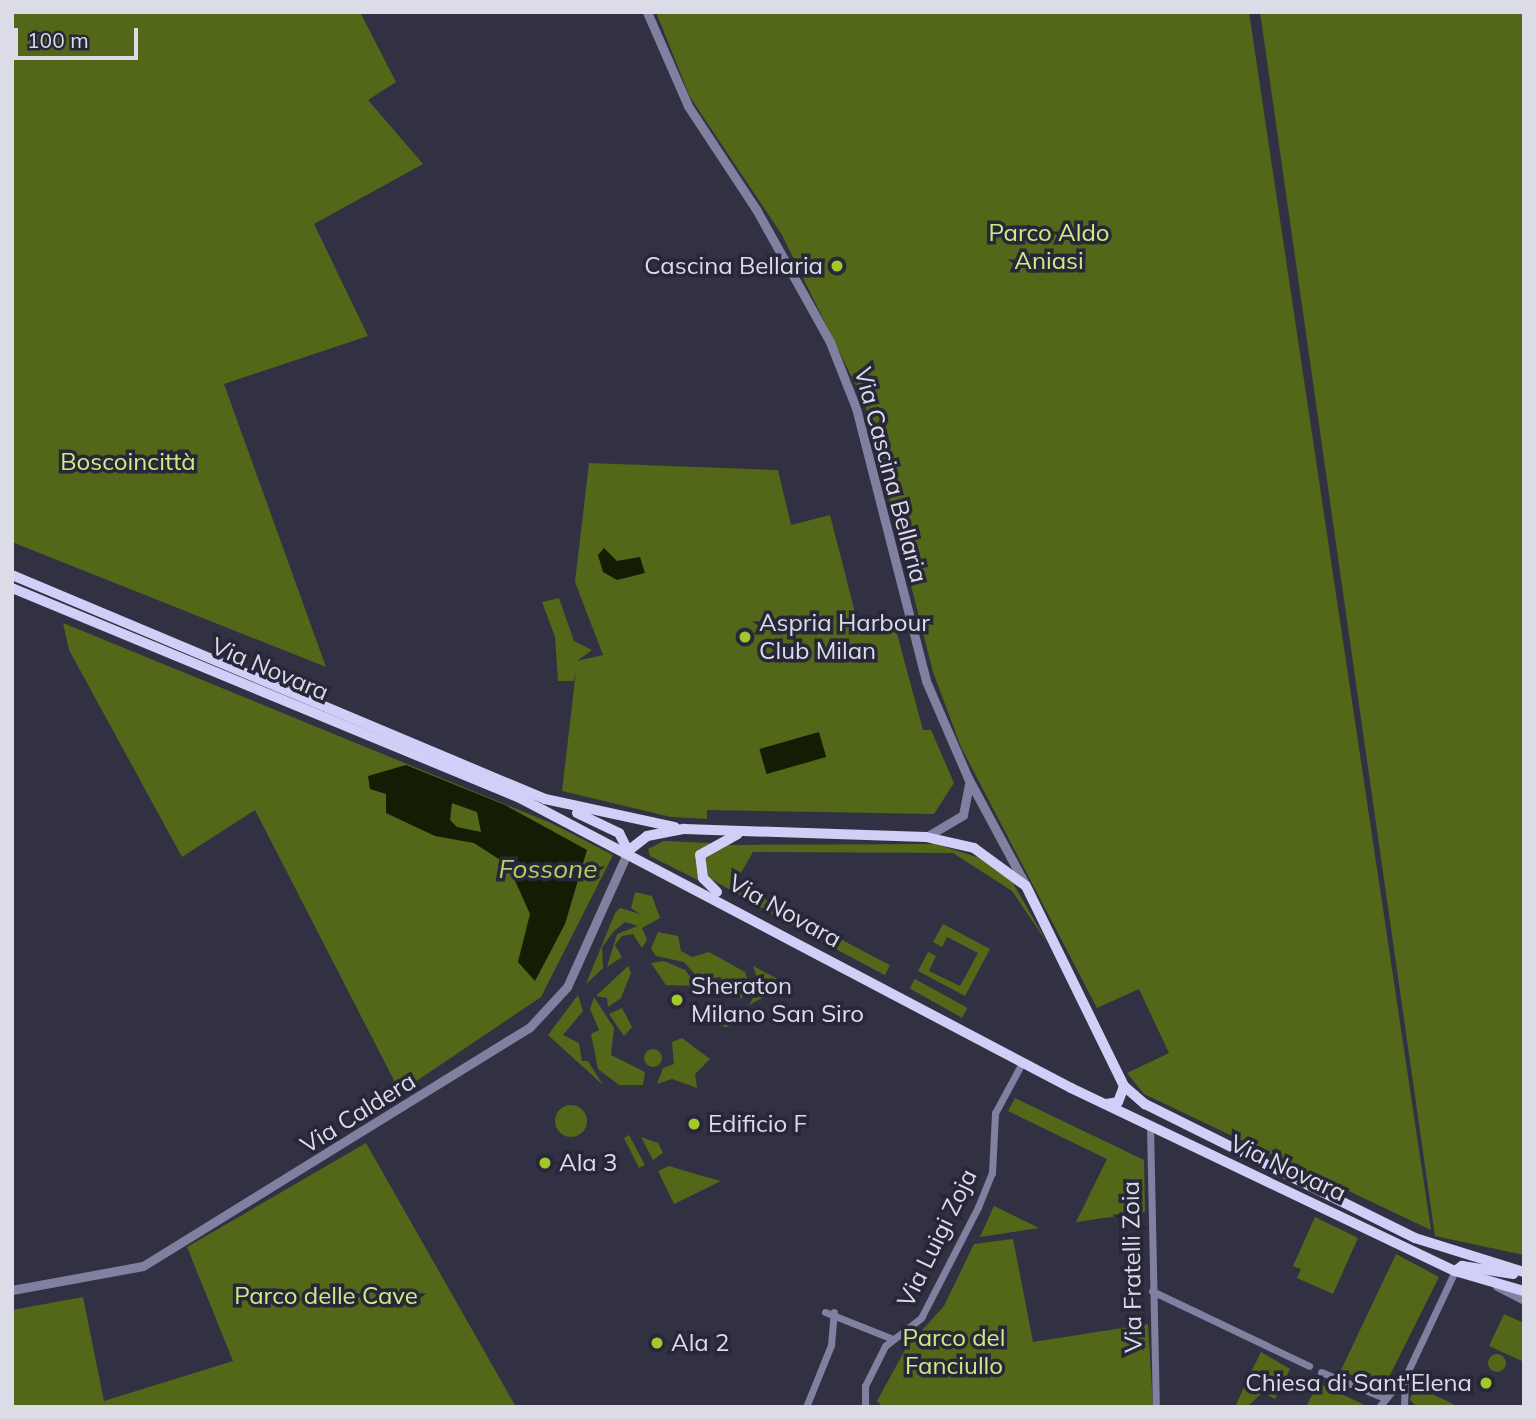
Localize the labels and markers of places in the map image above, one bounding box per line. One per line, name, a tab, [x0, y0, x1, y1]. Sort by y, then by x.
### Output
place label: Cascina Bellaria	[644, 252, 823, 280]
marker: Cascina Bellaria	[829, 258, 845, 274]
place label: Aspria Harbour Club Milan	[759, 609, 930, 665]
marker: Aspria Harbour Club Milan	[737, 629, 753, 645]
place label: Sheraton Milano San Siro	[691, 972, 864, 1028]
marker: Sheraton Milano San Siro	[669, 992, 685, 1008]
place label: Edificio F	[708, 1110, 807, 1138]
marker: Edificio F	[686, 1116, 702, 1132]
place label: Ala 3	[559, 1149, 617, 1177]
marker: Ala 3	[537, 1155, 553, 1171]
place label: Ala 2	[671, 1329, 729, 1357]
marker: Ala 2	[649, 1335, 665, 1351]
place label: Chiesa di Sant'Elena	[1245, 1369, 1472, 1397]
marker: Chiesa di Sant'Elena	[1478, 1375, 1494, 1391]

